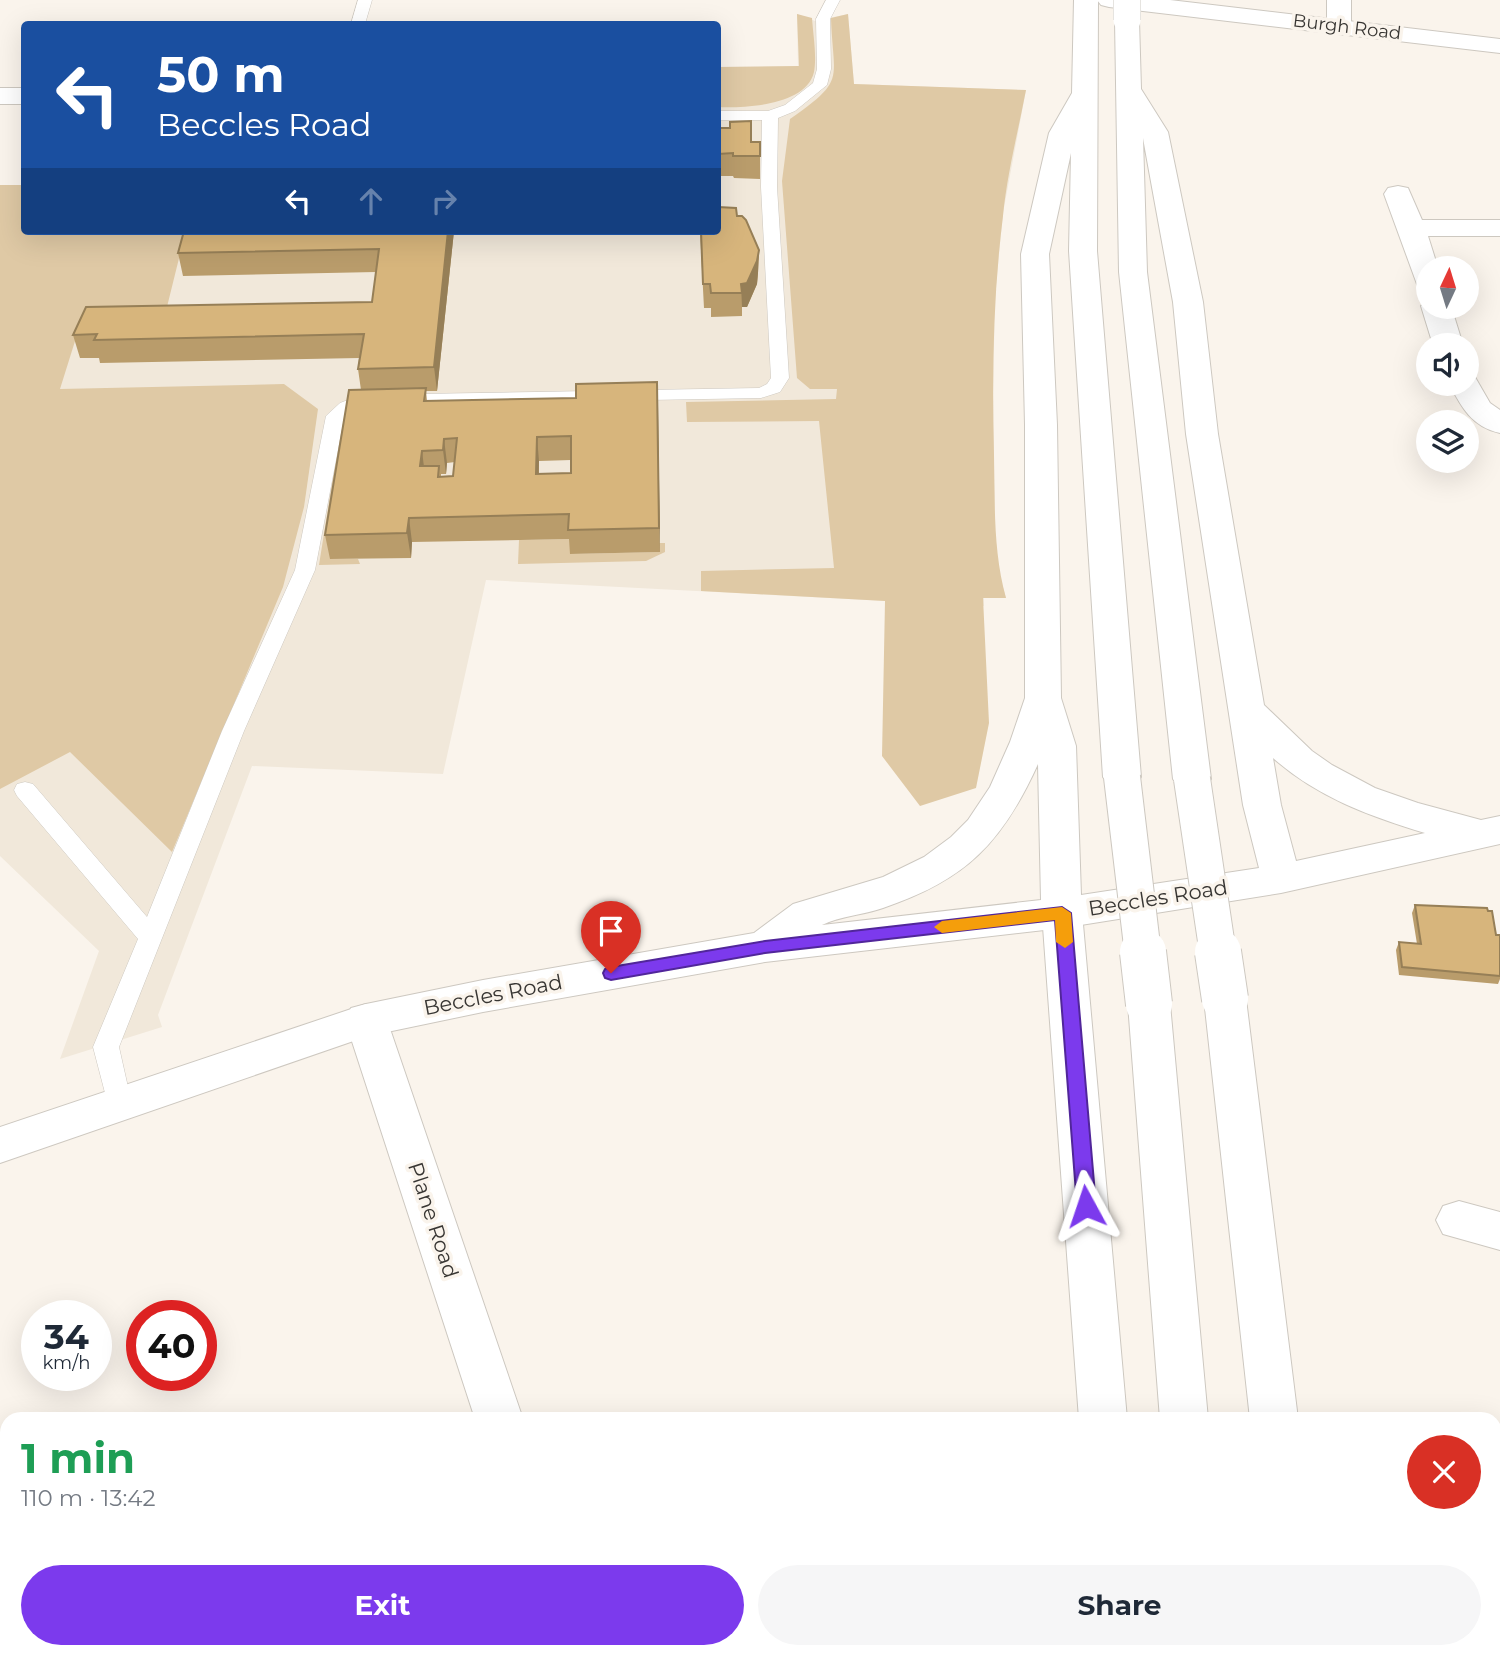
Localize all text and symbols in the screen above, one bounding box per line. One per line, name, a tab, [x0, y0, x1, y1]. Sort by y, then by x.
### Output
street label: Burgh Road	[1292, 9, 1402, 45]
text: 50 m	[157, 45, 285, 104]
icon: left	[42, 49, 133, 140]
text: Beccles Road	[157, 105, 372, 144]
icon: left	[279, 182, 317, 220]
icon: ahead	[352, 182, 390, 220]
icon: right	[425, 182, 463, 220]
north arrow	[1416, 256, 1479, 318]
map controls	[1416, 256, 1479, 473]
button: sound	[1416, 333, 1479, 396]
button: layers	[1416, 410, 1479, 473]
street label: Beccles Road	[1086, 874, 1229, 921]
pin	[581, 901, 641, 973]
icon: arrive	[592, 912, 630, 950]
street label: Beccles Road	[421, 969, 564, 1020]
street label: Plane Road	[403, 1159, 464, 1281]
position arrow	[1049, 1169, 1123, 1243]
speed limit sign: 40	[126, 1300, 217, 1391]
text: 34	[44, 1315, 89, 1358]
text: km/h	[42, 1352, 91, 1374]
text: 1 min	[21, 1432, 135, 1484]
button: close	[1407, 1435, 1481, 1509]
text: 110 m · 13:42	[21, 1484, 155, 1512]
button: Exit	[21, 1565, 744, 1645]
button: Share	[758, 1565, 1481, 1645]

